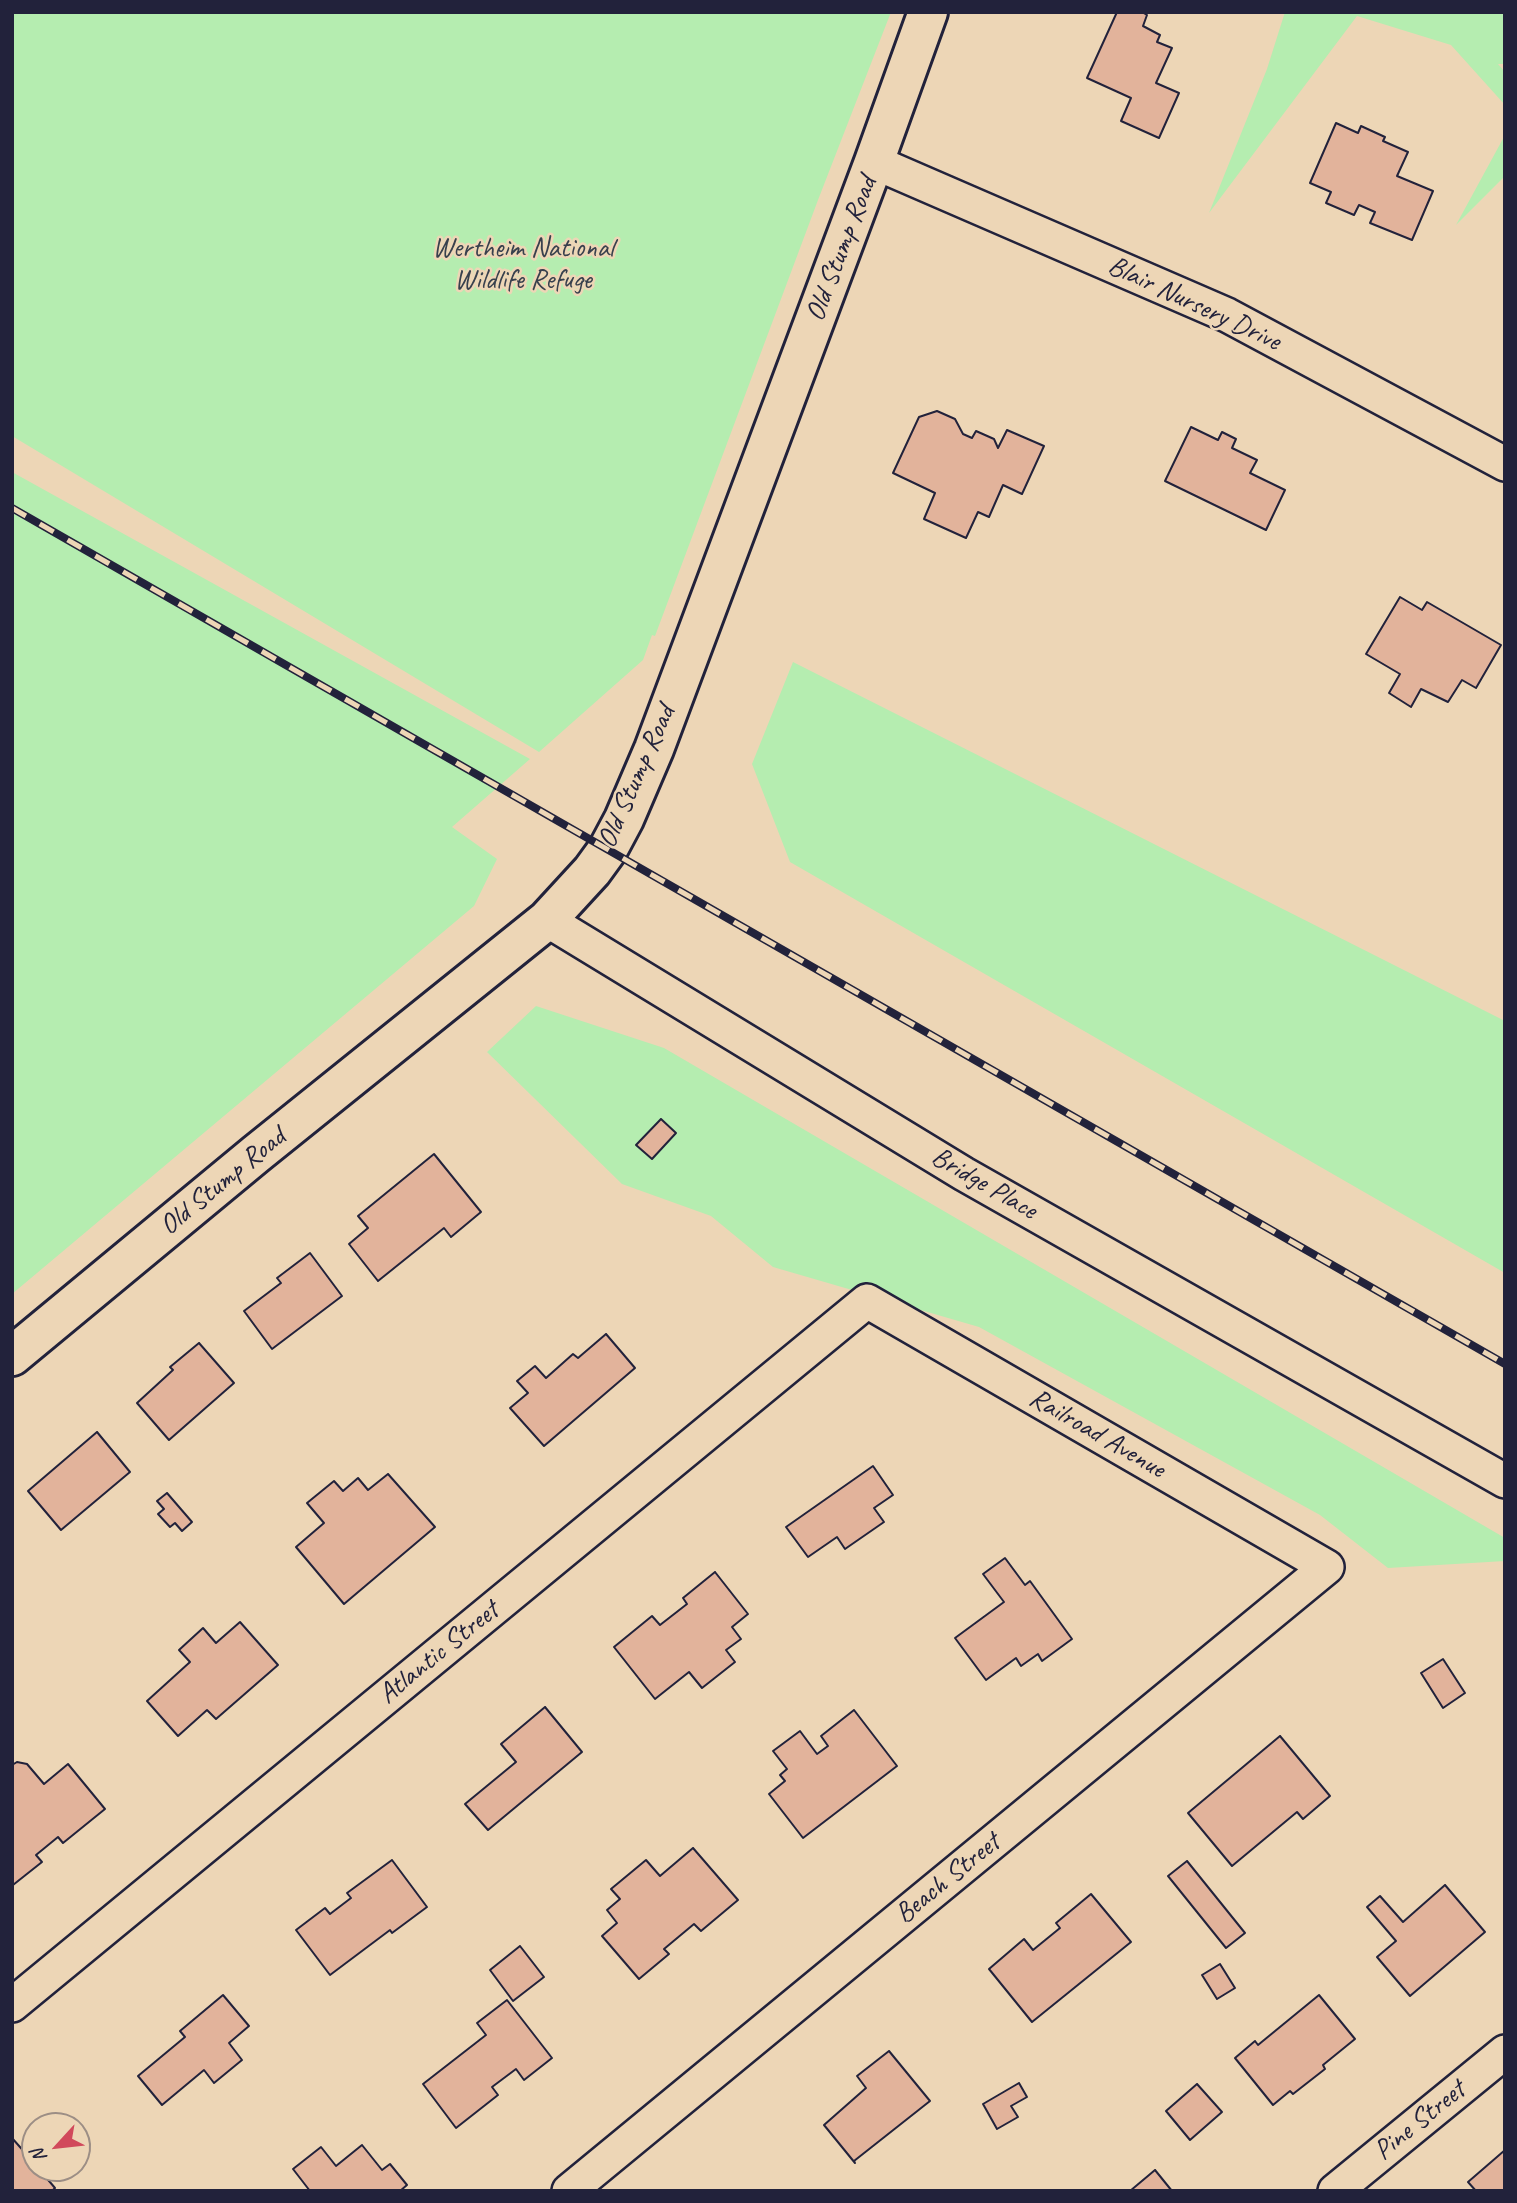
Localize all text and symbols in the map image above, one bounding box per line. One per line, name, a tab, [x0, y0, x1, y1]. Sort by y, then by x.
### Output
street label: Old Stump Road	[799, 172, 885, 326]
park label: Wertheim National Wildlife Refuge	[432, 232, 614, 298]
street label: Blair Nursery Drive	[1102, 249, 1286, 359]
street label: Old Stump Road	[591, 701, 683, 853]
street label: Old Stump Road	[153, 1121, 293, 1243]
street label: Bridge Place	[925, 1140, 1043, 1228]
street label: Railroad Avenue	[1023, 1382, 1171, 1486]
street label: Atlantic Street	[372, 1594, 506, 1712]
street label: Beach Street	[889, 1827, 1007, 1931]
street label: Pine Street	[1367, 2074, 1473, 2168]
north arrow	[21, 2112, 91, 2182]
text: N	[26, 2145, 52, 2166]

